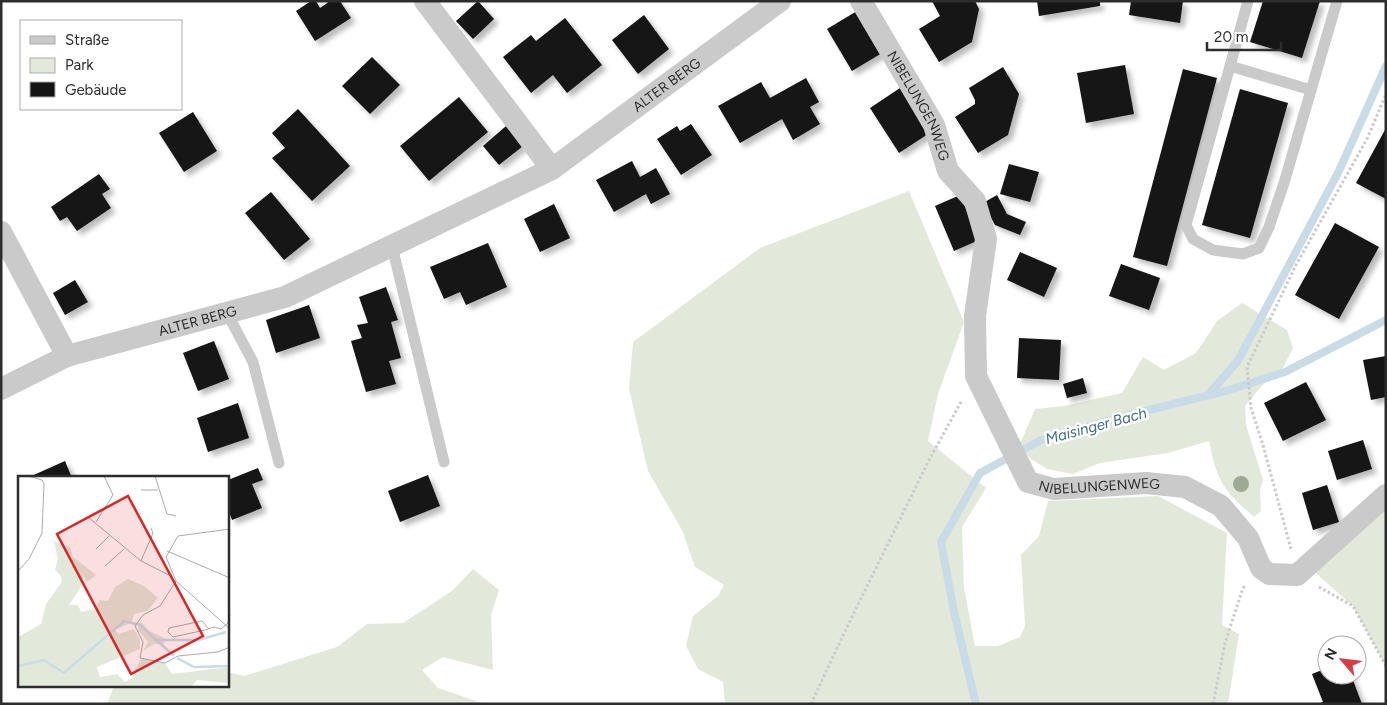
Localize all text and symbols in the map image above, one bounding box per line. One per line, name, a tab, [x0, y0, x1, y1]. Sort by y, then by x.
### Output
legend	[20, 20, 182, 110]
scale bar	[1207, 20, 1281, 52]
text: 20 m	[1214, 28, 1248, 46]
text: Straße	[65, 31, 109, 49]
street label: NIBELUNGENWEG	[883, 48, 953, 163]
street label: ALTER BERG	[629, 54, 704, 116]
text: Park	[65, 56, 94, 74]
text: Gebäude	[65, 81, 126, 99]
street label: ALTER BERG	[157, 302, 239, 340]
water label: Maisinger Bach	[1043, 404, 1149, 448]
street label: NIBELUNGENWEG	[1037, 475, 1161, 498]
inset map	[18, 476, 229, 688]
north arrow	[1317, 635, 1367, 685]
text: N	[1321, 645, 1341, 663]

